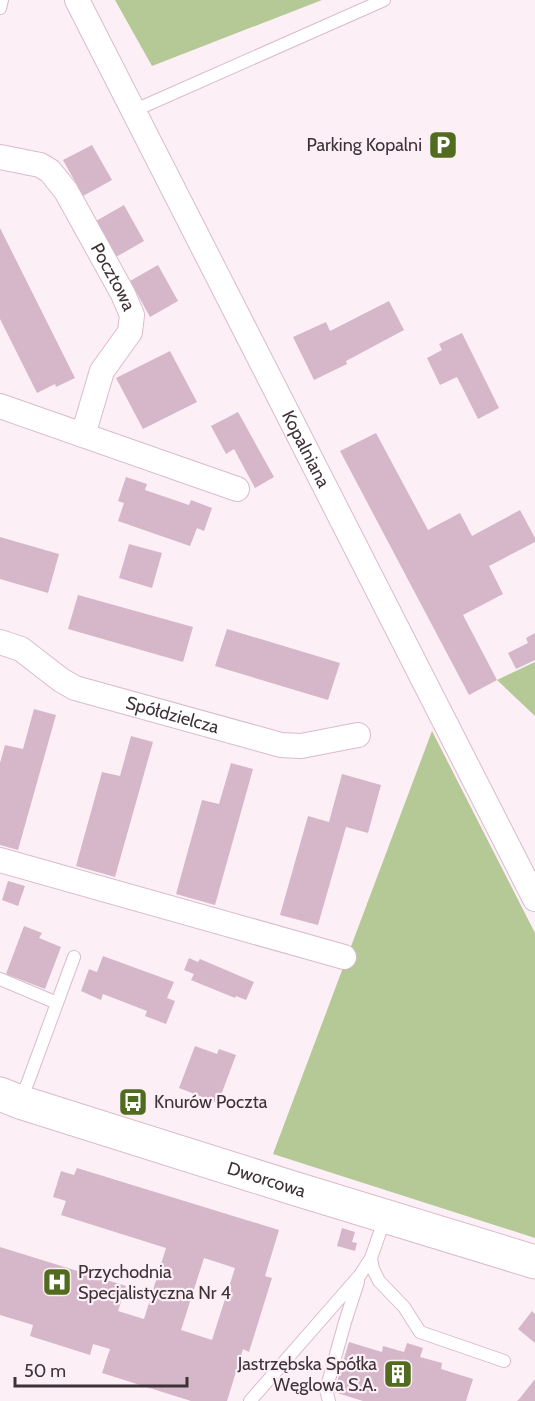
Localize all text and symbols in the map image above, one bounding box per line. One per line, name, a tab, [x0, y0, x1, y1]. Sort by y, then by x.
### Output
parking icon: Parking Kopalni	[427, 129, 459, 161]
place label: Parking Kopalni	[306, 134, 422, 156]
street label: Pocztowa	[86, 239, 140, 315]
street label: Kopalniana	[277, 407, 335, 492]
street label: Spółdzielcza	[123, 692, 222, 738]
bus stop icon: Knurów Poczta	[117, 1086, 149, 1118]
place label: Knurów Poczta	[154, 1091, 268, 1113]
street label: Dworcowa	[225, 1157, 309, 1202]
place label: Przychodnia Specjalistyczna Nr 4	[78, 1261, 231, 1304]
hospital icon: Przychodnia Specjalistyczna Nr 4	[41, 1266, 73, 1298]
scale bar	[15, 1350, 188, 1388]
place label: Jastrzębska Spółka Węglowa S.A.	[237, 1353, 377, 1396]
building icon: Jastrzębska Spółka Węglowa S.A.	[382, 1358, 414, 1390]
text: 50 m	[24, 1360, 66, 1382]

